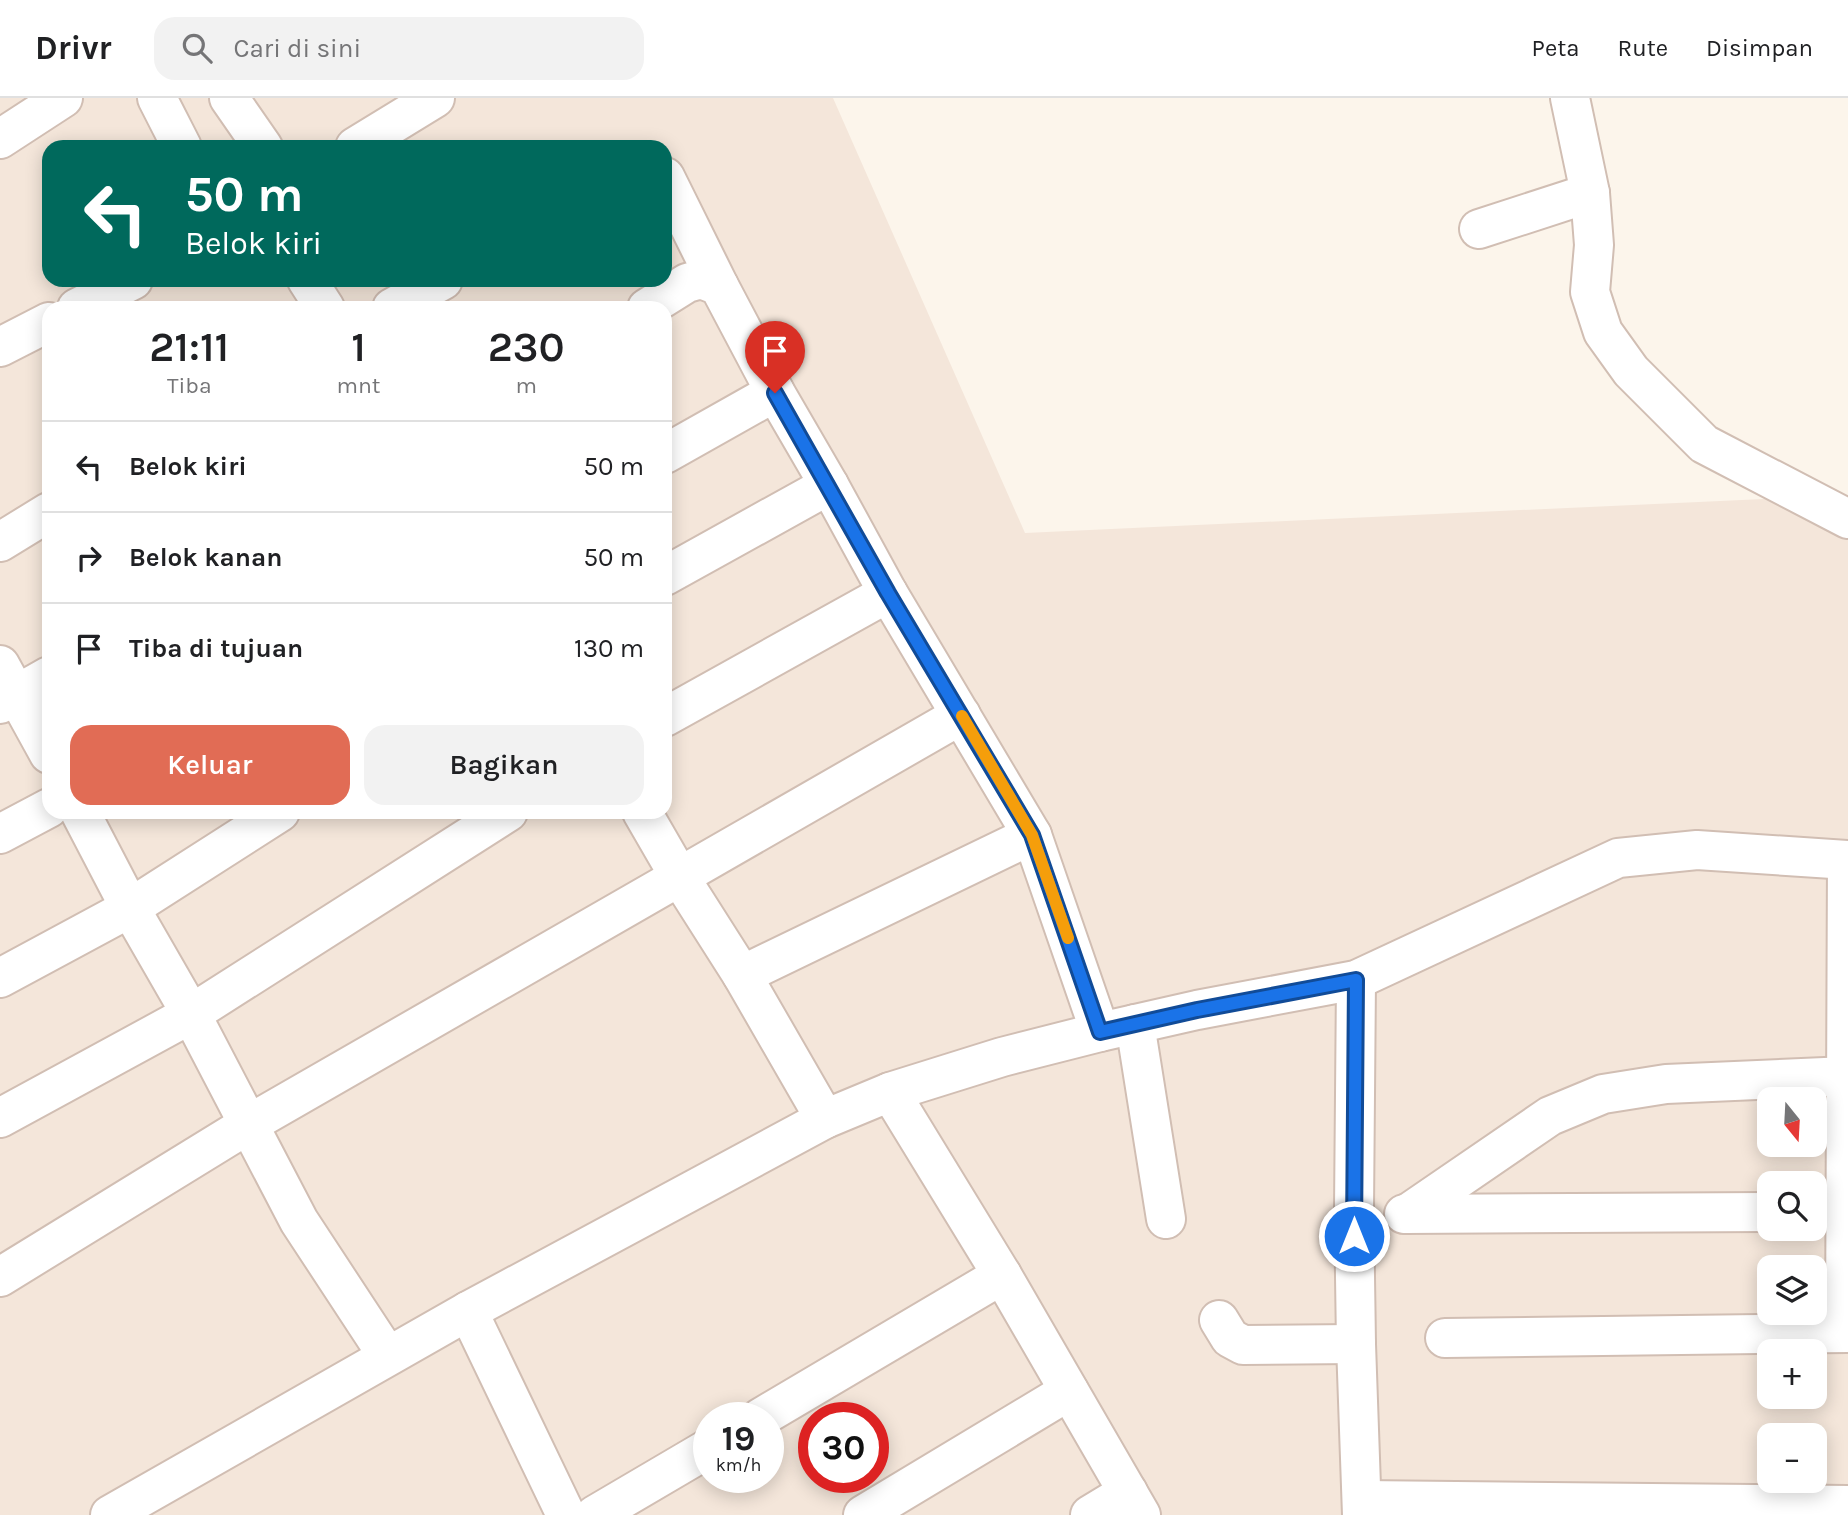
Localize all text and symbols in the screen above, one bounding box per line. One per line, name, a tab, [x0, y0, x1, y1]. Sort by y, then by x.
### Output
search box	[154, 17, 644, 80]
text: Drivr	[35, 29, 112, 67]
icon: search	[178, 29, 216, 67]
text: Cari di sini	[234, 33, 361, 64]
text: Peta	[1532, 34, 1579, 62]
text: Rute	[1617, 34, 1668, 62]
text: Disimpan	[1706, 34, 1813, 62]
text: 50 m	[185, 166, 303, 223]
icon: left	[70, 168, 161, 259]
text: Belok kiri	[185, 225, 322, 262]
pin	[745, 321, 805, 393]
text: 21:11	[149, 322, 229, 372]
text: 1	[351, 322, 366, 372]
text: 230	[488, 322, 565, 372]
icon: arrive	[756, 332, 794, 370]
text: Tiba	[167, 372, 212, 399]
text: mnt	[336, 372, 381, 399]
text: m	[515, 372, 537, 399]
icon: left	[70, 448, 108, 486]
text: Belok kiri	[129, 451, 247, 482]
text: 50 m	[583, 451, 644, 482]
icon: right	[70, 539, 108, 577]
text: Belok kanan	[129, 542, 282, 573]
text: 50 m	[583, 542, 644, 573]
icon: arrive	[70, 630, 108, 668]
text: Tiba di tujuan	[129, 633, 303, 664]
text: 130 m	[574, 633, 644, 664]
button: Keluar	[70, 725, 350, 805]
button: Bagikan	[364, 725, 644, 805]
north arrow	[1757, 1087, 1827, 1157]
map controls	[1757, 1087, 1827, 1493]
button: search	[1757, 1171, 1827, 1241]
position arrow	[1317, 1199, 1391, 1273]
button: layers	[1757, 1255, 1827, 1325]
button: +	[1757, 1339, 1827, 1409]
speed limit sign: 30	[798, 1402, 889, 1493]
text: 19	[722, 1418, 755, 1459]
button: −	[1757, 1423, 1827, 1493]
text: km/h	[716, 1454, 761, 1476]

